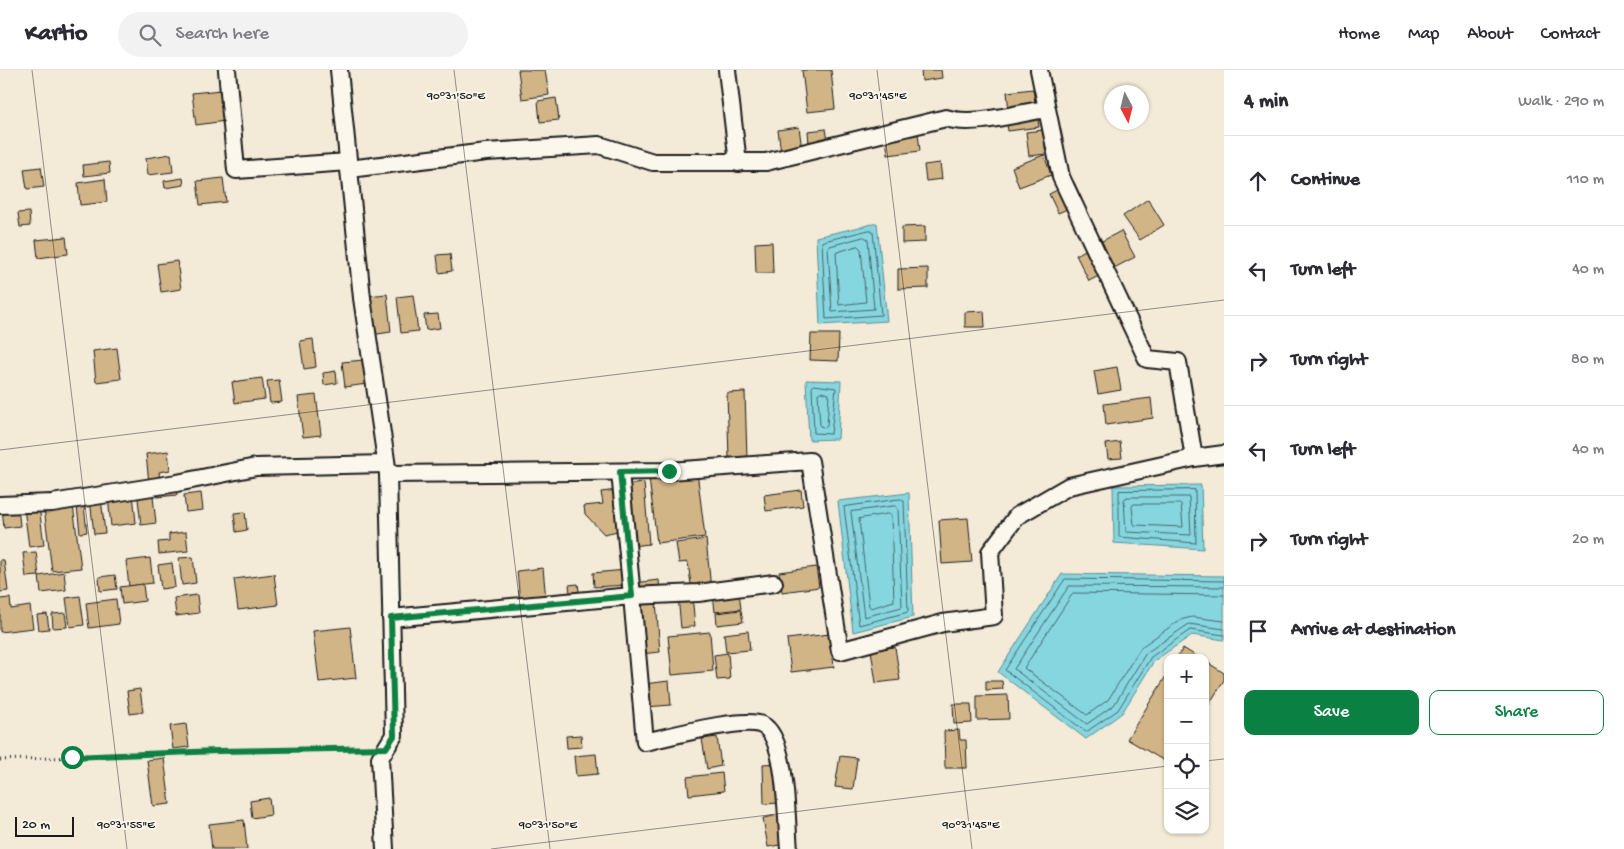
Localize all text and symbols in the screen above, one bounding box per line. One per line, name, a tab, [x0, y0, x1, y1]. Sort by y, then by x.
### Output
search box	[118, 12, 468, 57]
text: Kartio	[25, 20, 88, 49]
icon: search	[136, 21, 164, 49]
text: Search here	[176, 23, 269, 46]
text: Home	[1338, 24, 1380, 45]
text: Map	[1408, 24, 1439, 45]
text: About	[1467, 24, 1513, 45]
text: Contact	[1541, 24, 1599, 45]
north arrow	[1104, 85, 1149, 130]
text: 90°31'50"E	[426, 90, 485, 104]
text: 90°31'45"E	[849, 90, 907, 104]
text: 4 min	[1244, 90, 1288, 115]
text: Walk · 290 m	[1518, 93, 1604, 112]
icon: ahead	[1244, 167, 1272, 195]
text: Continue	[1291, 169, 1360, 192]
text: 110 m	[1567, 171, 1604, 190]
icon: left	[1244, 257, 1272, 285]
text: Turn left	[1291, 259, 1355, 282]
text: 40 m	[1572, 261, 1604, 280]
icon: right	[1244, 347, 1272, 375]
text: Turn right	[1291, 349, 1367, 372]
text: 80 m	[1571, 351, 1604, 370]
icon: left	[1244, 437, 1272, 465]
text: Turn left	[1291, 439, 1355, 462]
text: 40 m	[1572, 441, 1604, 460]
route end	[658, 460, 681, 483]
icon: right	[1244, 527, 1272, 555]
text: Turn right	[1291, 529, 1367, 552]
text: 20 m	[1572, 531, 1604, 550]
icon: arrive	[1244, 617, 1272, 645]
text: Arrive at destination	[1291, 619, 1455, 642]
map controls	[1164, 654, 1209, 834]
button: +	[1164, 654, 1209, 699]
button: Save	[1244, 690, 1419, 735]
button: Share	[1429, 690, 1604, 735]
button: −	[1164, 699, 1209, 744]
button: locate	[1164, 744, 1209, 789]
route start	[61, 746, 84, 769]
button: layers	[1164, 789, 1209, 834]
scale bar	[15, 814, 74, 837]
text: 20 m	[22, 817, 50, 834]
text: 90°31'55"E	[96, 819, 155, 833]
text: 90°31'50"E	[518, 819, 577, 833]
text: 90°31'45"E	[942, 819, 1000, 833]

